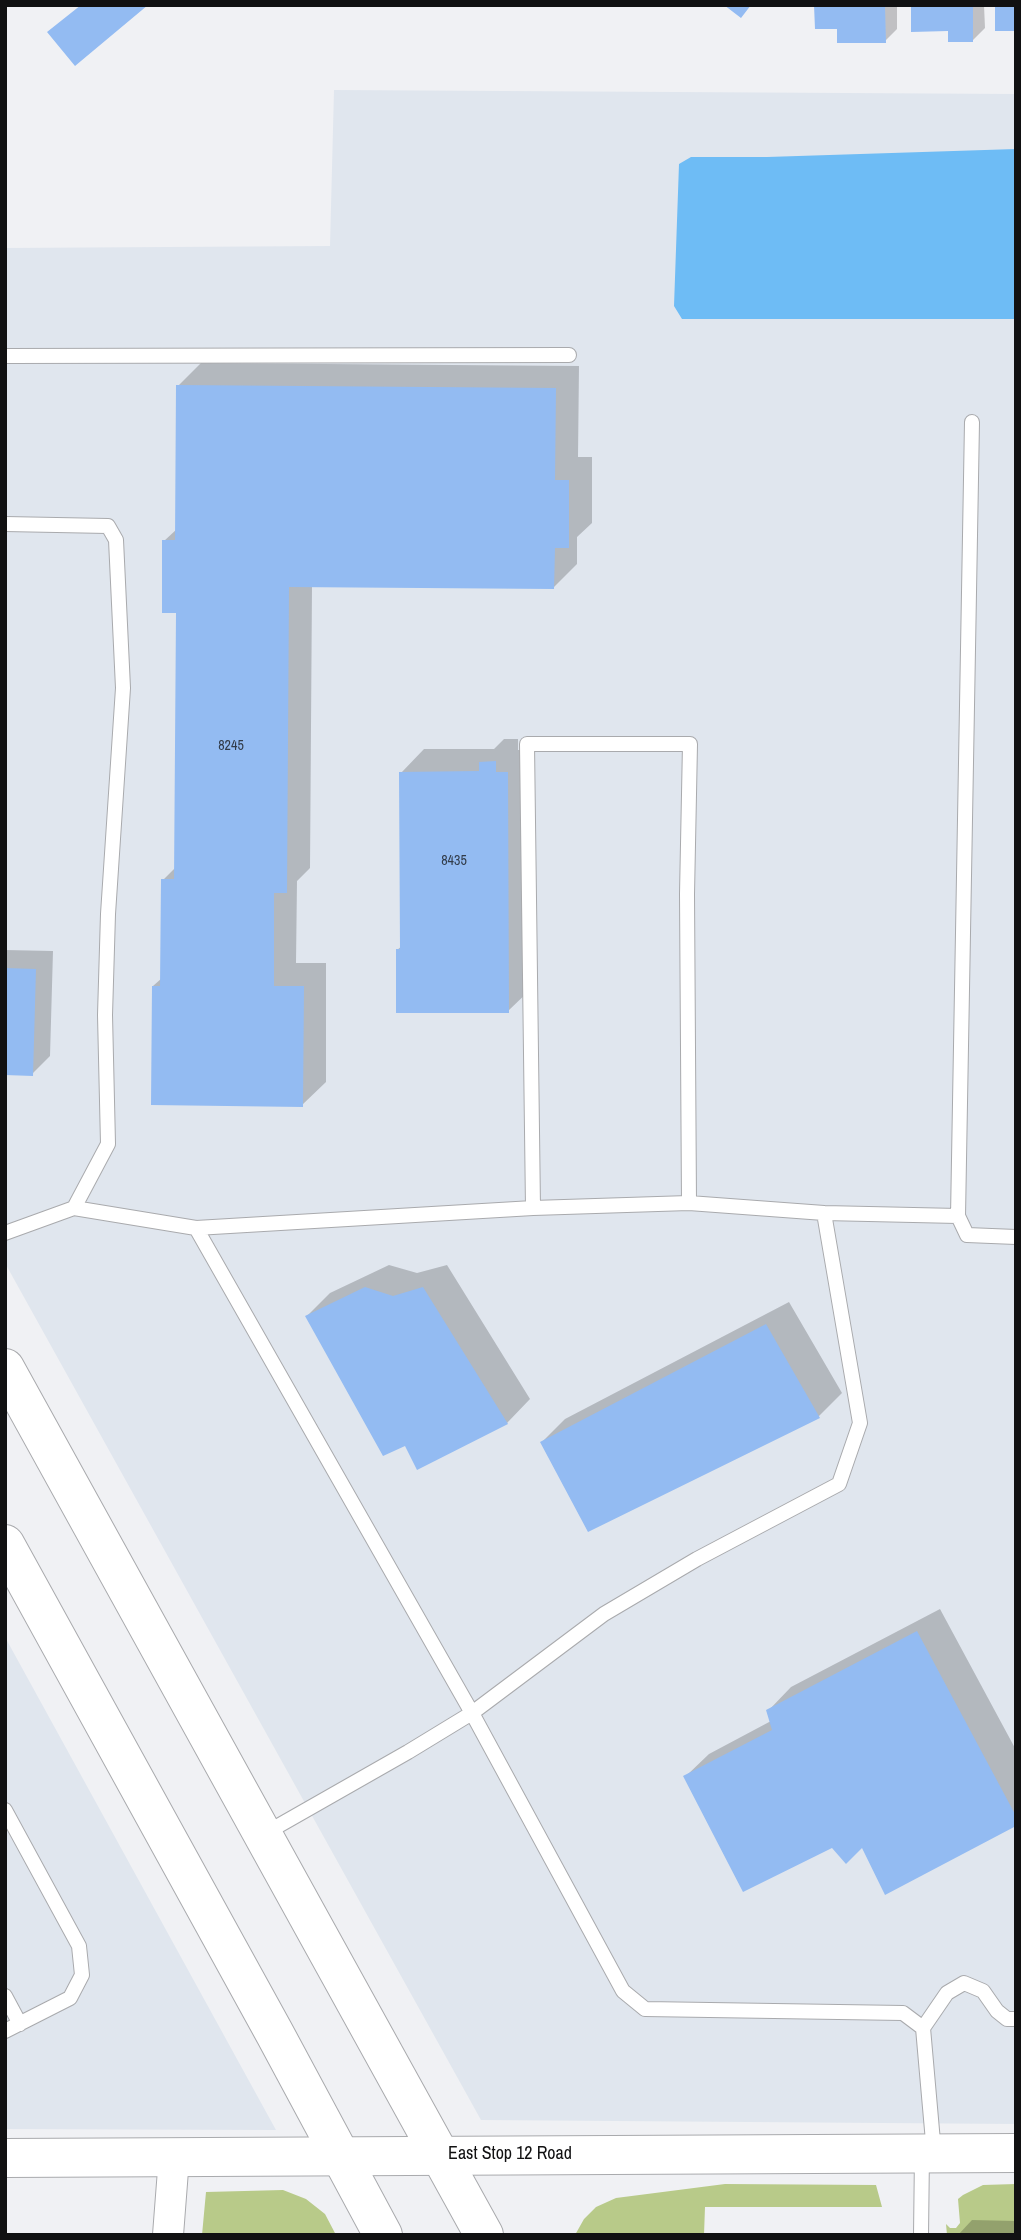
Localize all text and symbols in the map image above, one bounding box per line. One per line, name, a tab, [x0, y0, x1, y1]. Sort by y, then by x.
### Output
house number: 8245	[218, 738, 244, 754]
house number: 8435	[441, 853, 467, 869]
street label: East Stop 12 Road	[448, 2143, 572, 2165]

